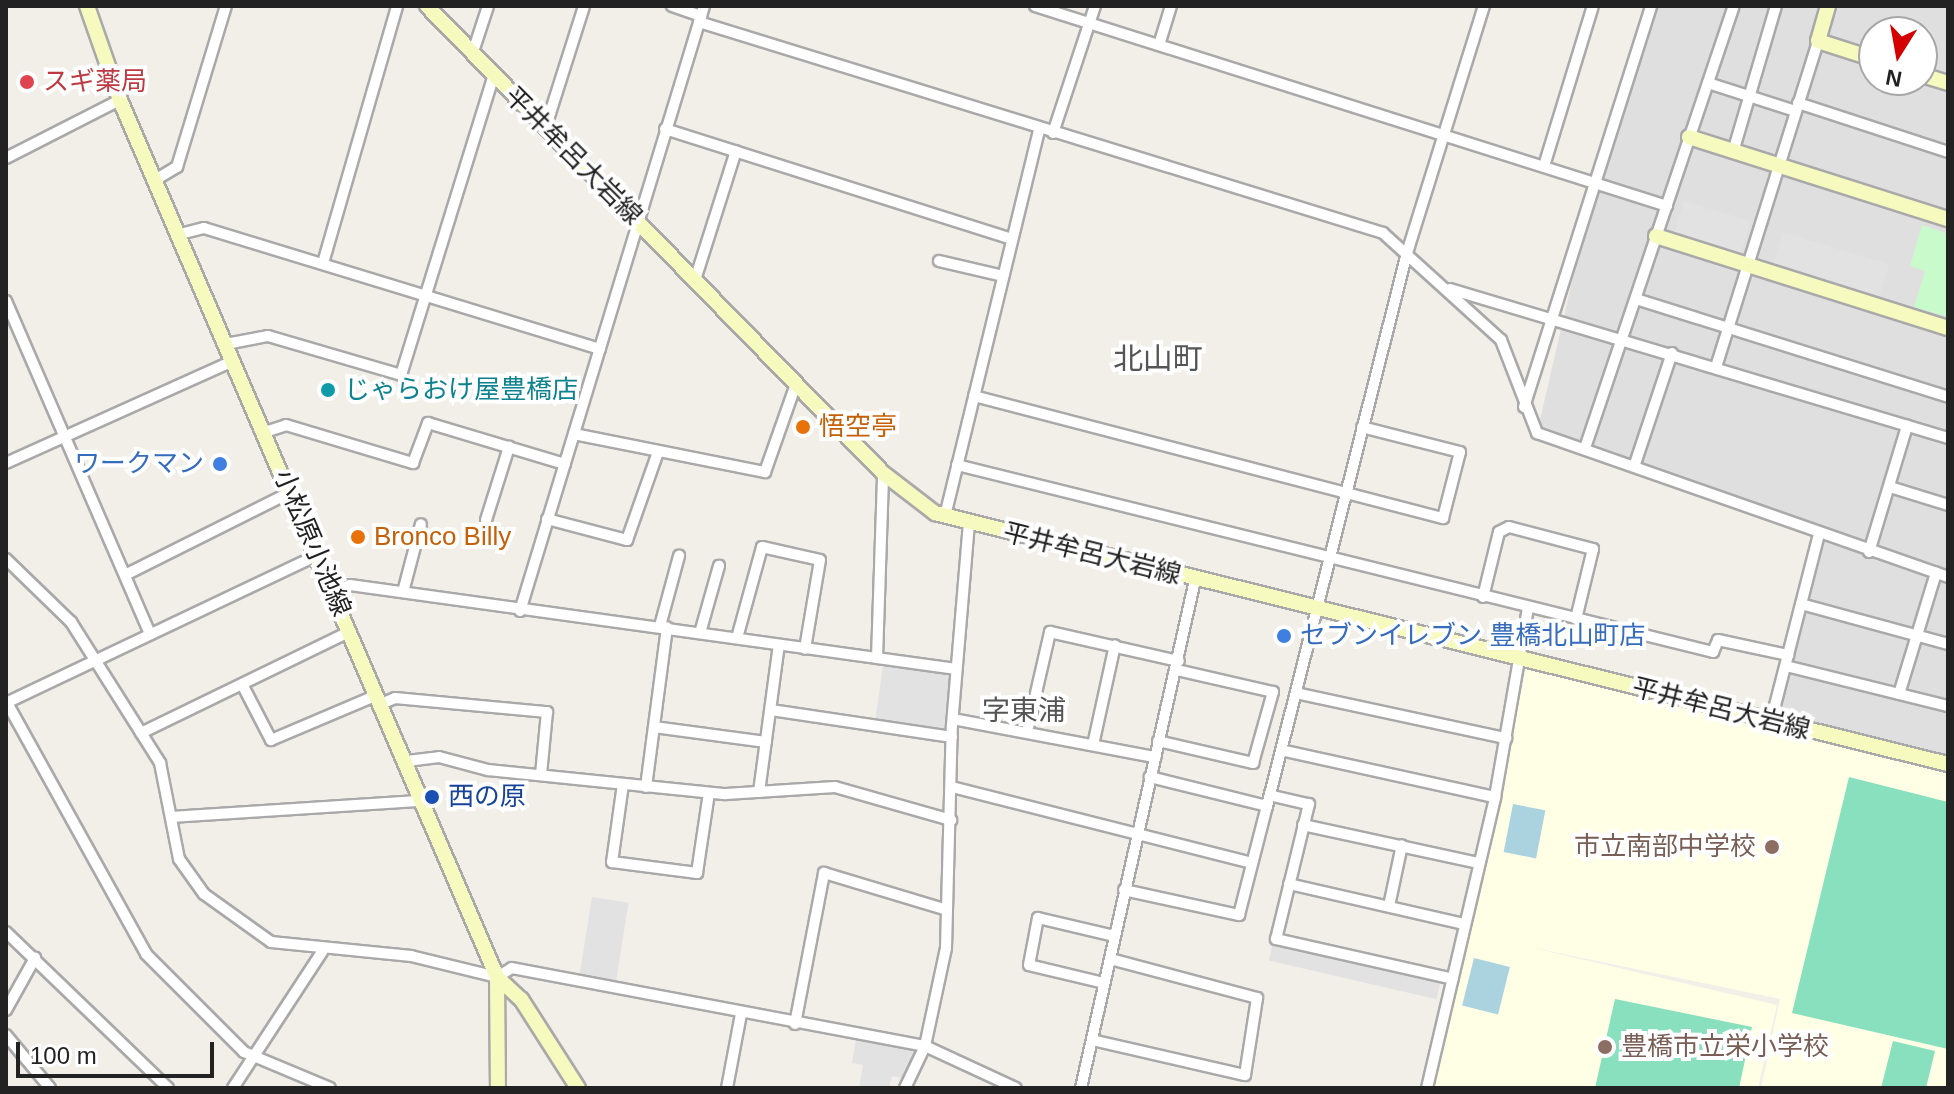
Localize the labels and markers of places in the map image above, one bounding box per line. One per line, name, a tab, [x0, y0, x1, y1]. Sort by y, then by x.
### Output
place label: スギ薬局	[43, 66, 147, 98]
marker: スギ薬局	[18, 73, 36, 91]
place label: じゃらおけ屋豊橋店	[344, 374, 578, 406]
marker: じゃらおけ屋豊橋店	[319, 381, 337, 399]
place label: 悟空亭	[819, 411, 897, 443]
marker: 悟空亭	[794, 418, 812, 436]
place label: ワークマン	[74, 448, 204, 480]
marker: ワークマン	[211, 455, 229, 473]
place label: Bronco Billy	[374, 521, 511, 553]
marker: Bronco Billy	[349, 528, 367, 546]
place label: セブンイレブン 豊橋北山町店	[1300, 620, 1645, 652]
marker: セブンイレブン 豊橋北山町店	[1275, 627, 1293, 645]
place label: 西の原	[448, 781, 526, 813]
marker: 西の原	[423, 788, 441, 806]
place label: 市立南部中学校	[1574, 831, 1756, 863]
marker: 市立南部中学校	[1763, 838, 1781, 856]
place label: 豊橋市立栄小学校	[1621, 1031, 1829, 1063]
marker: 豊橋市立栄小学校	[1596, 1038, 1614, 1056]

